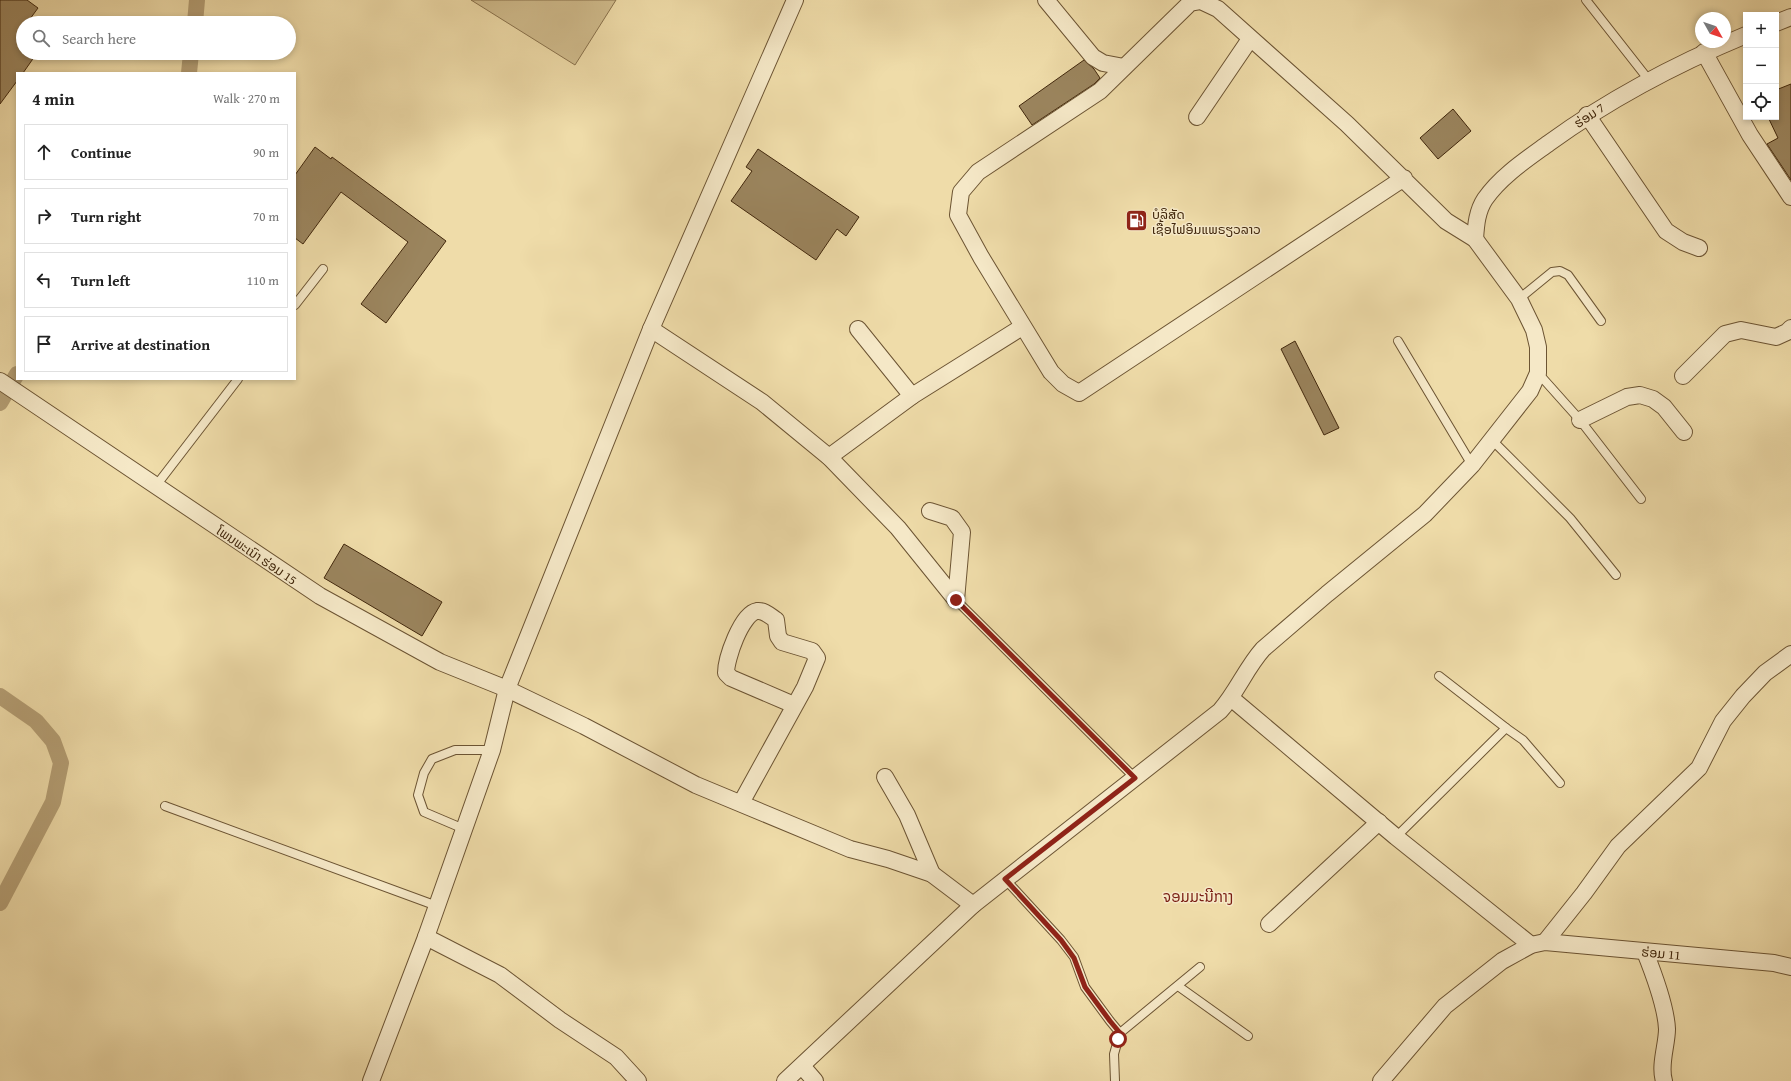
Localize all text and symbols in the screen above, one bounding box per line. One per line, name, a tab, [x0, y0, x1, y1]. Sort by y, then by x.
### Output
north arrow	[1695, 12, 1731, 48]
map controls	[1743, 12, 1779, 120]
button: +	[1743, 12, 1779, 48]
search box	[16, 16, 296, 60]
icon: search	[30, 27, 52, 49]
text: Search here	[62, 28, 136, 49]
button: −	[1743, 48, 1779, 84]
button: locate	[1743, 84, 1779, 120]
text: 4 min	[32, 86, 74, 111]
text: Walk · 270 m	[213, 89, 280, 108]
street label: ຮ່ອມ 7	[1570, 98, 1608, 133]
icon: ahead	[33, 141, 55, 163]
text: Continue	[71, 142, 132, 163]
text: 90 m	[253, 143, 279, 162]
icon: right	[33, 205, 55, 227]
place label: ບໍລິສັດ ເຊື້ອໄຟອິມແພຣຽວລາວ	[1152, 205, 1261, 239]
text: Turn right	[71, 206, 142, 227]
text: 70 m	[253, 207, 279, 226]
fuel station icon: ບໍລິສັດ ເຊື້ອໄຟອິມແພຣຽວລາວ	[1123, 208, 1149, 234]
icon: left	[33, 269, 55, 291]
text: Turn left	[71, 270, 130, 291]
text: 110 m	[247, 271, 279, 290]
icon: arrive	[33, 333, 55, 355]
text: Arrive at destination	[71, 334, 210, 355]
street label: ໂພນພະເນົາ ຮ່ອມ 15	[212, 521, 301, 589]
route end	[947, 591, 965, 609]
district label: ຈອມມະນີກາງ	[1163, 886, 1233, 907]
street label: ຮ່ອມ 11	[1640, 942, 1681, 965]
route start	[1109, 1030, 1127, 1048]

